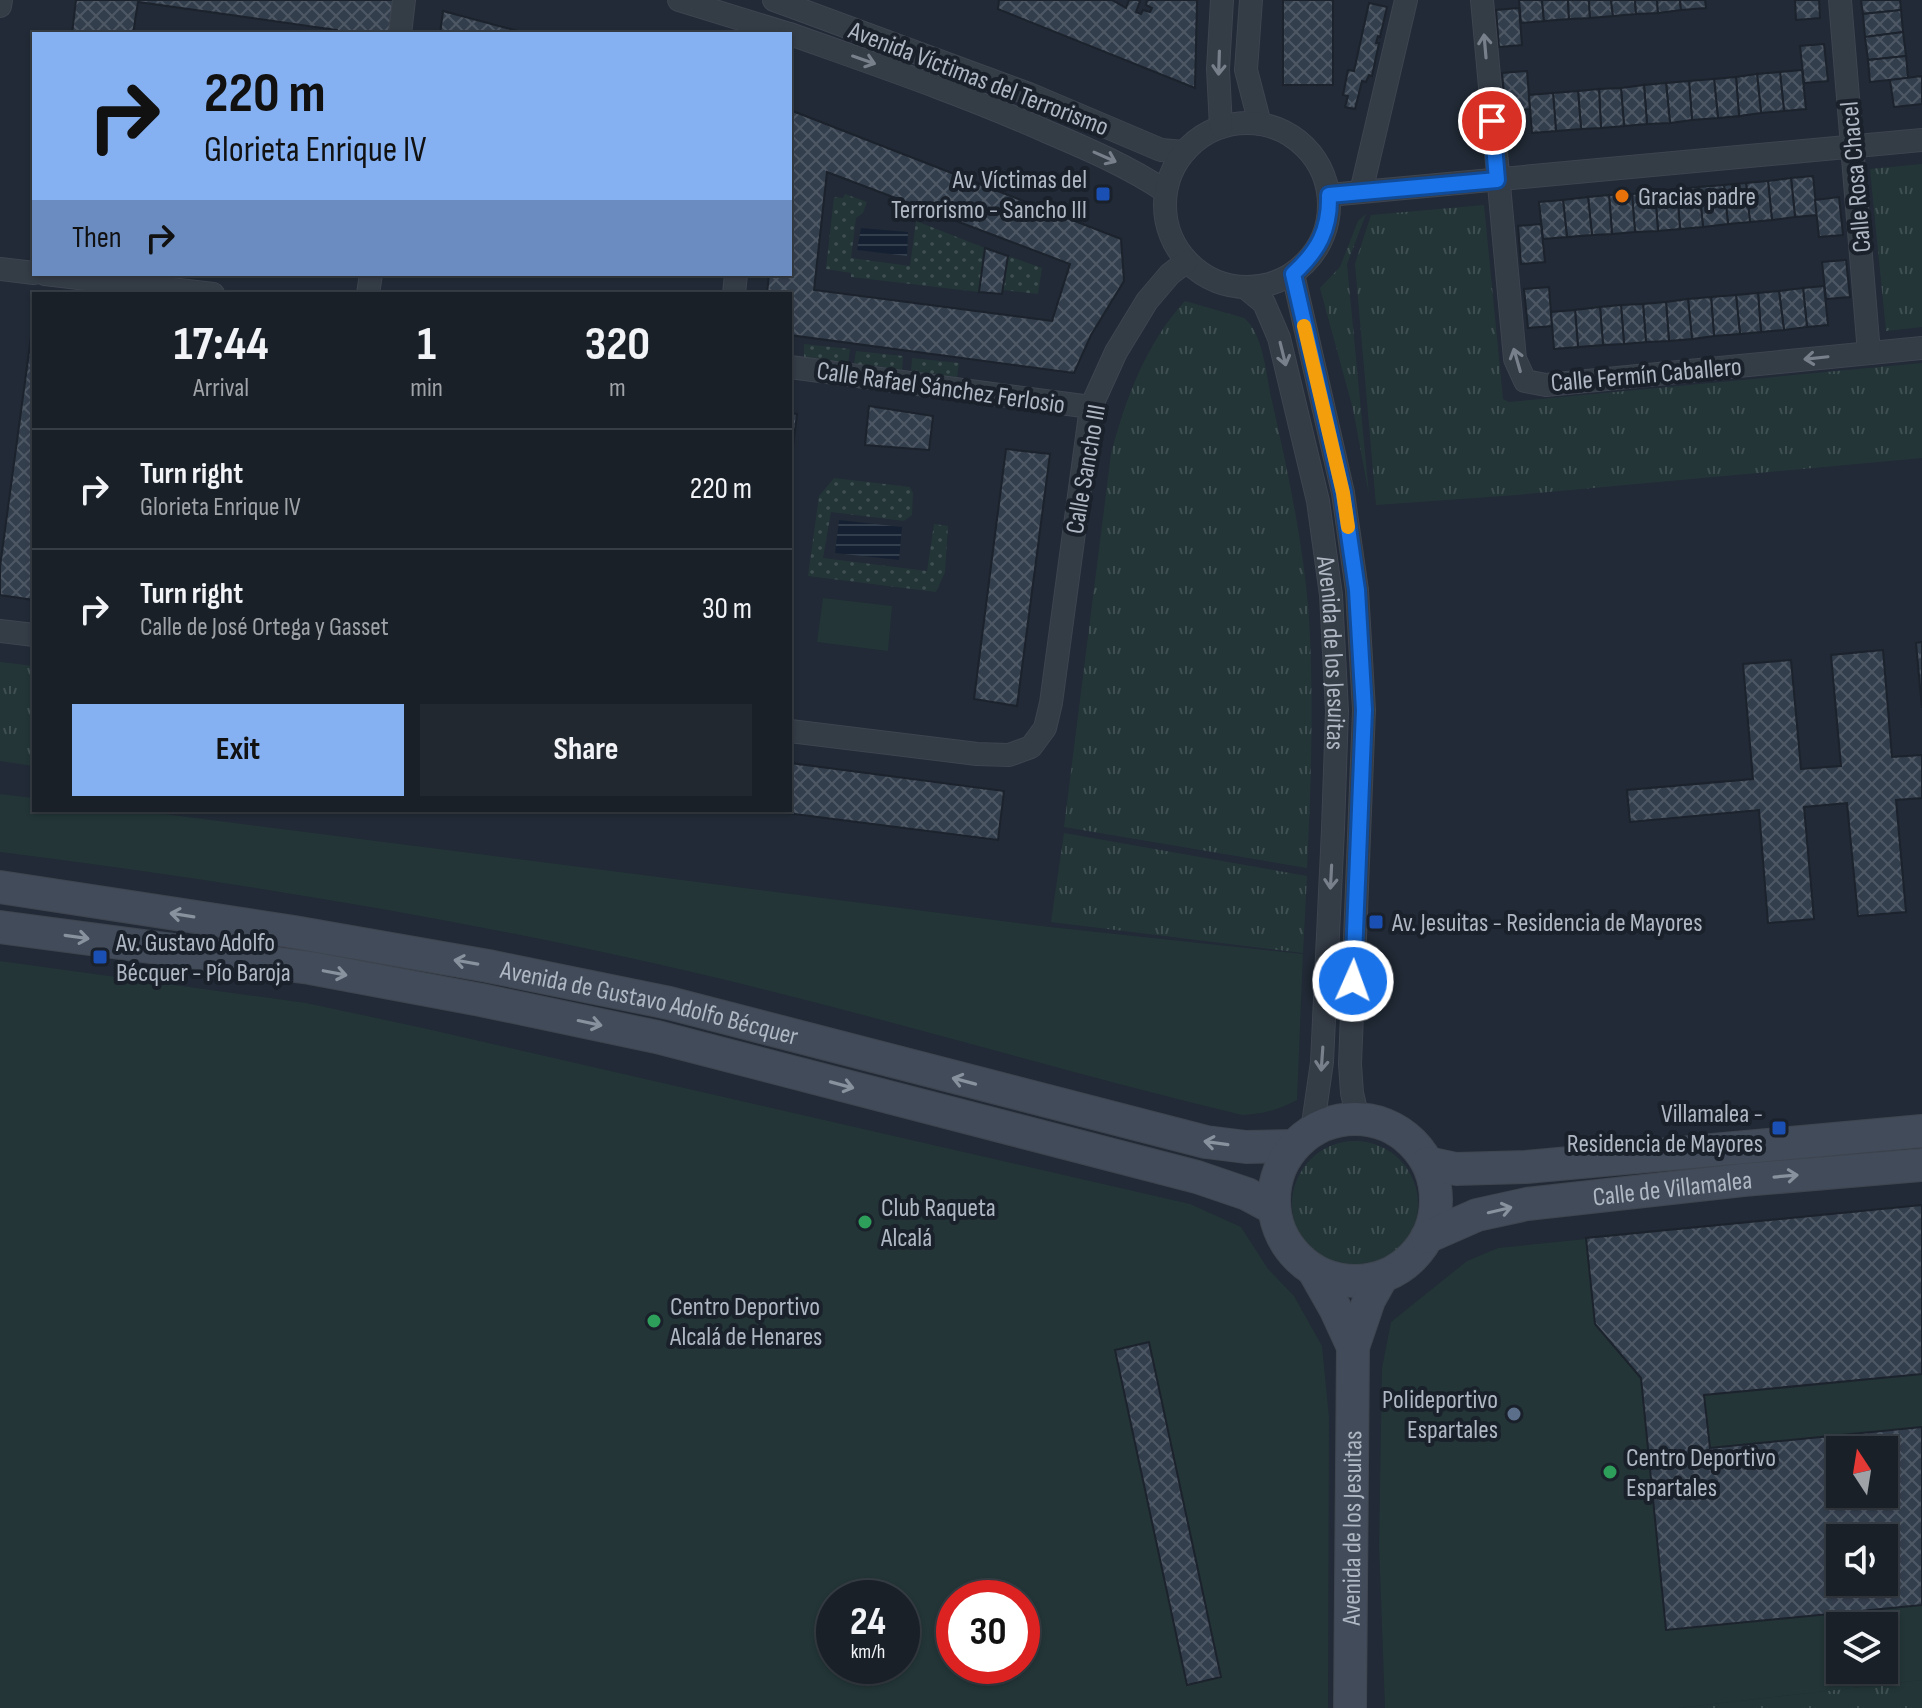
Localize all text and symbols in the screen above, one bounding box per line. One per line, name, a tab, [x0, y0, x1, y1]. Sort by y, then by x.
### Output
street label: Avenida Víctimas del Terrorismo	[843, 15, 1113, 143]
one-way arrow	[1477, 33, 1492, 60]
one-way arrow	[1211, 49, 1227, 76]
one-way arrow	[851, 54, 876, 68]
text: 220 m	[204, 61, 326, 128]
icon: right	[72, 64, 176, 168]
pin	[1458, 87, 1526, 155]
icon: arrive	[1470, 99, 1514, 143]
street label: Calle Rosa Chacel	[1834, 100, 1879, 254]
text: Glorieta Enrique IV	[204, 129, 426, 172]
one-way arrow	[1093, 150, 1117, 165]
place label: Av. Víctimas del Terrorismo - Sancho III	[891, 165, 1087, 226]
place label: Gracias padre	[1638, 182, 1756, 213]
marker: Av. Víctimas del Terrorismo - Sancho III	[1094, 185, 1112, 203]
marker: Gracias padre	[1613, 187, 1631, 205]
icon: right	[138, 216, 182, 260]
text: Then	[72, 220, 122, 256]
text: 17:44	[174, 316, 269, 373]
text: 1	[417, 316, 436, 373]
text: 320	[585, 316, 650, 373]
one-way arrow	[1277, 340, 1292, 366]
one-way arrow	[1509, 347, 1524, 373]
one-way arrow	[1804, 351, 1830, 366]
street label: Calle Fermín Caballero	[1549, 352, 1743, 399]
street label: Calle Rafael Sánchez Ferlosio	[815, 356, 1067, 421]
text: Arrival	[193, 373, 249, 404]
text: min	[410, 373, 443, 404]
text: m	[609, 373, 626, 404]
street label: Calle Sancho III	[1060, 402, 1113, 536]
text: Turn right	[140, 456, 243, 492]
icon: right	[72, 467, 116, 511]
text: 220 m	[690, 471, 752, 507]
text: Glorieta Enrique IV	[140, 492, 301, 523]
street label: Avenida de los Jesuitas	[1309, 553, 1351, 751]
text: Turn right	[140, 576, 243, 612]
icon: right	[72, 587, 116, 631]
text: 30 m	[702, 591, 752, 627]
text: Calle de José Ortega y Gasset	[140, 612, 389, 643]
button: Exit	[72, 704, 404, 796]
button: Share	[420, 704, 752, 796]
one-way arrow	[1323, 863, 1338, 890]
one-way arrow	[170, 907, 195, 922]
place label: Av. Jesuitas - Residencia de Mayores	[1391, 908, 1702, 939]
marker: Av. Jesuitas - Residencia de Mayores	[1367, 913, 1385, 931]
place label: Av. Gustavo Adolfo Bécquer - Pío Baroja	[115, 928, 291, 989]
one-way arrow	[64, 930, 89, 945]
position arrow	[1311, 939, 1395, 1023]
marker: Av. Gustavo Adolfo Bécquer - Pío Baroja	[91, 948, 109, 966]
one-way arrow	[454, 954, 479, 969]
street label: Avenida de Gustavo Adolfo Bécquer	[497, 955, 802, 1053]
one-way arrow	[322, 966, 347, 981]
one-way arrow	[577, 1016, 602, 1031]
one-way arrow	[1314, 1045, 1329, 1072]
one-way arrow	[951, 1073, 977, 1088]
one-way arrow	[829, 1079, 855, 1094]
place label: Villamalea - Residencia de Mayores	[1567, 1099, 1763, 1160]
marker: Villamalea - Residencia de Mayores	[1770, 1119, 1788, 1137]
one-way arrow	[1204, 1135, 1229, 1150]
street label: Calle de Villamalea	[1591, 1165, 1753, 1214]
one-way arrow	[1772, 1168, 1799, 1183]
place label: Club Raqueta Alcalá	[880, 1193, 996, 1254]
one-way arrow	[1487, 1202, 1512, 1217]
marker: Club Raqueta Alcalá	[856, 1213, 874, 1231]
place label: Centro Deportivo Alcalá de Henares	[669, 1292, 822, 1353]
marker: Centro Deportivo Alcalá de Henares	[645, 1312, 663, 1330]
place label: Polideportivo Espartales	[1382, 1385, 1498, 1446]
marker: Polideportivo Espartales	[1505, 1405, 1523, 1423]
street label: Avenida de los Jesuitas	[1337, 1431, 1369, 1627]
north arrow	[1826, 1436, 1898, 1508]
map controls	[1826, 1436, 1898, 1684]
place label: Centro Deportivo Espartales	[1626, 1443, 1776, 1504]
marker: Centro Deportivo Espartales	[1601, 1463, 1619, 1481]
button: sound	[1826, 1524, 1898, 1596]
speed limit sign: 30	[936, 1580, 1040, 1684]
text: 24	[850, 1598, 886, 1646]
button: layers	[1826, 1612, 1898, 1684]
text: km/h	[851, 1640, 885, 1664]

